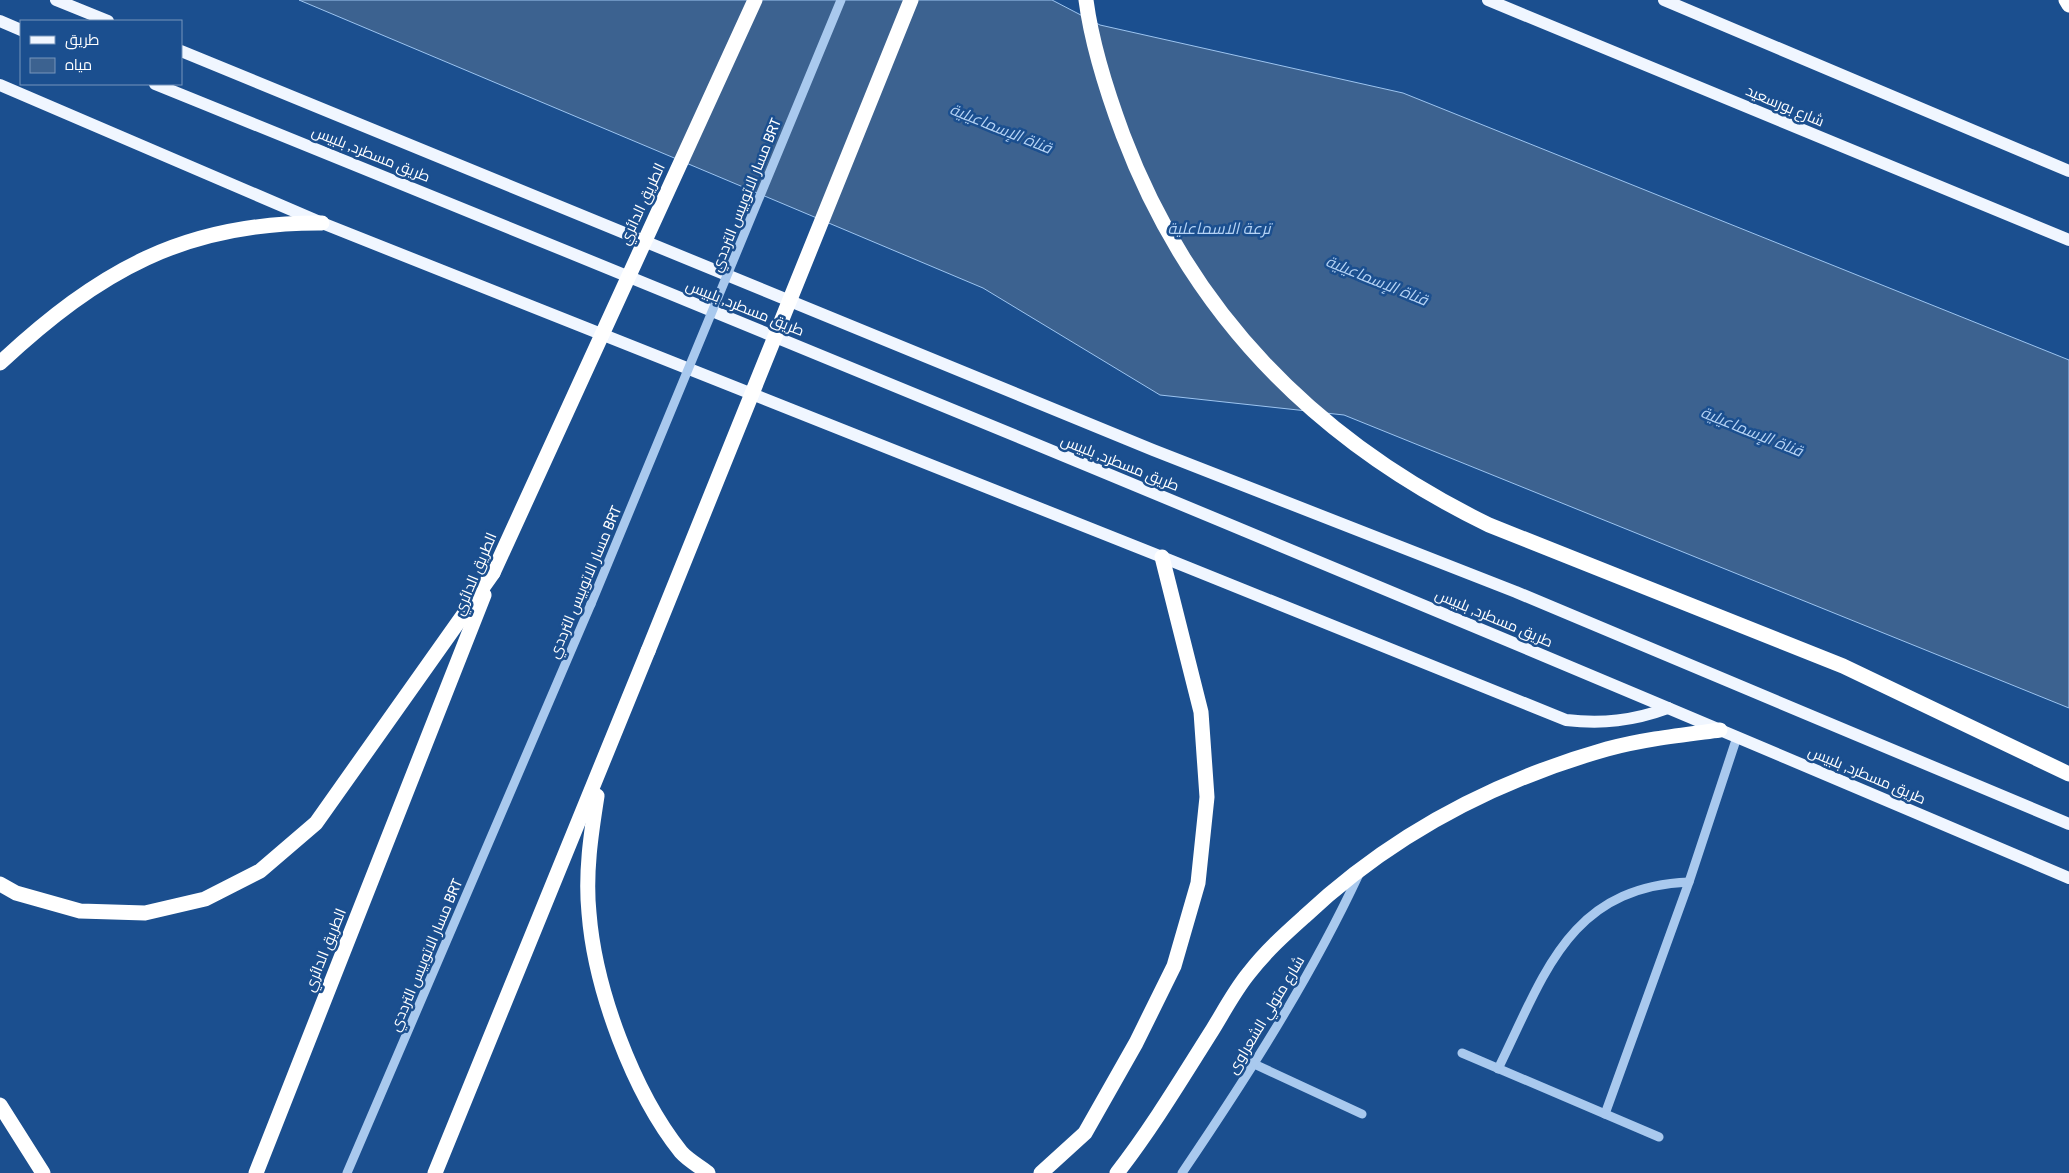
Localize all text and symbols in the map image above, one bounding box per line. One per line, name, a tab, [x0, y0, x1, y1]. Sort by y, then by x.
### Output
legend	[20, 20, 182, 85]
text: طريق	[65, 29, 99, 50]
text: مياه	[65, 54, 92, 75]
street label: شارع بورسعيد	[1742, 80, 1828, 132]
water label: قناة الإسماعيلية	[947, 97, 1057, 159]
street label: مسار الاتوبيس الترددي BRT	[705, 114, 788, 276]
street label: طريق مسطرد, بلبيس	[309, 120, 434, 187]
street label: الطريق الدائري	[613, 159, 671, 249]
water label: ترعة الاسماعلية	[1167, 217, 1273, 239]
water label: قناة الإسماعيلية	[1323, 249, 1433, 311]
street label: طريق مسطرد, بلبيس	[683, 274, 808, 341]
water label: قناة الإسماعيلية	[1698, 400, 1808, 462]
street label: طريق مسطرد, بلبيس	[1058, 429, 1183, 496]
street label: مسار الاتوبيس الترددي BRT	[543, 502, 628, 662]
street label: الطريق الدائري	[448, 529, 503, 619]
street label: طريق مسطرد, بلبيس	[1432, 583, 1556, 652]
street label: طريق مسطرد, بلبيس	[1805, 740, 1929, 809]
street label: مسار الاتوبيس الترددي BRT	[384, 875, 469, 1035]
street label: الطريق الدائري	[298, 905, 353, 995]
street label: شارع متولي الشعراوى	[1222, 952, 1311, 1079]

